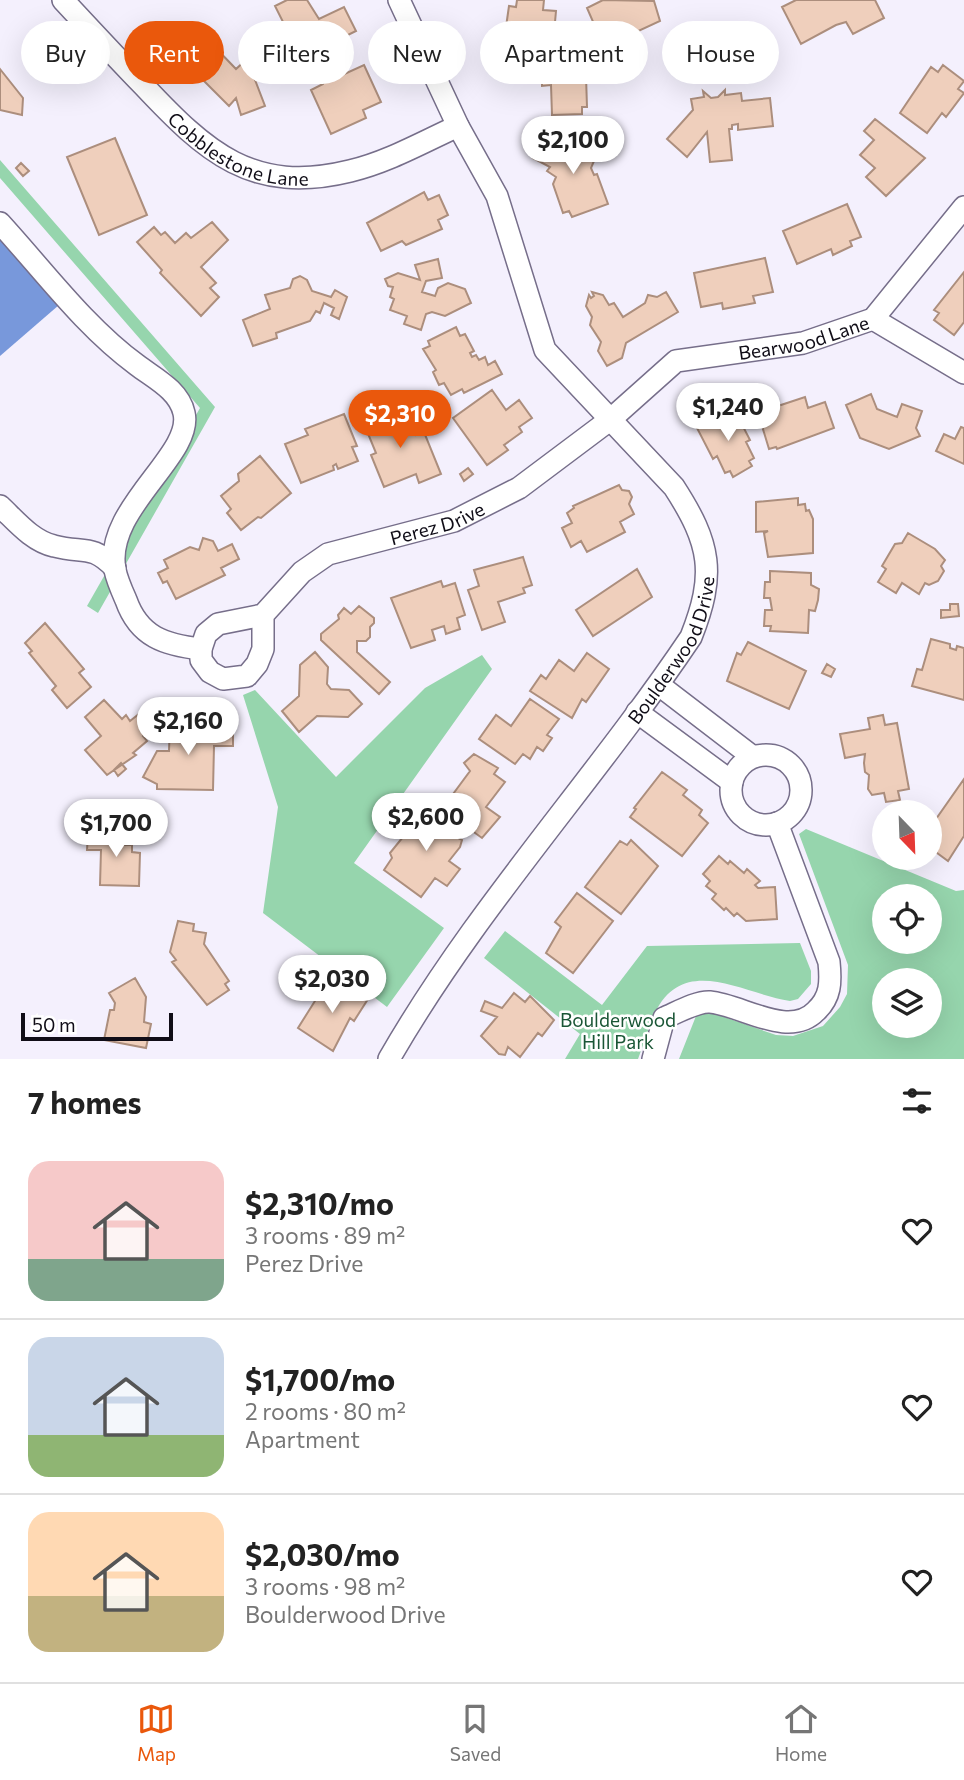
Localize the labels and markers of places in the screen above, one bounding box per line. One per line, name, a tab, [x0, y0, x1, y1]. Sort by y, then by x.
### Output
pin: $2,100	[516, 116, 630, 176]
pin: $1,240	[671, 384, 785, 443]
pin: $2,310	[343, 391, 457, 450]
pin: $2,160	[131, 698, 245, 757]
pin: $2,600	[369, 794, 483, 853]
pin: $1,700	[59, 800, 173, 859]
pin: $2,030	[275, 956, 389, 1015]

